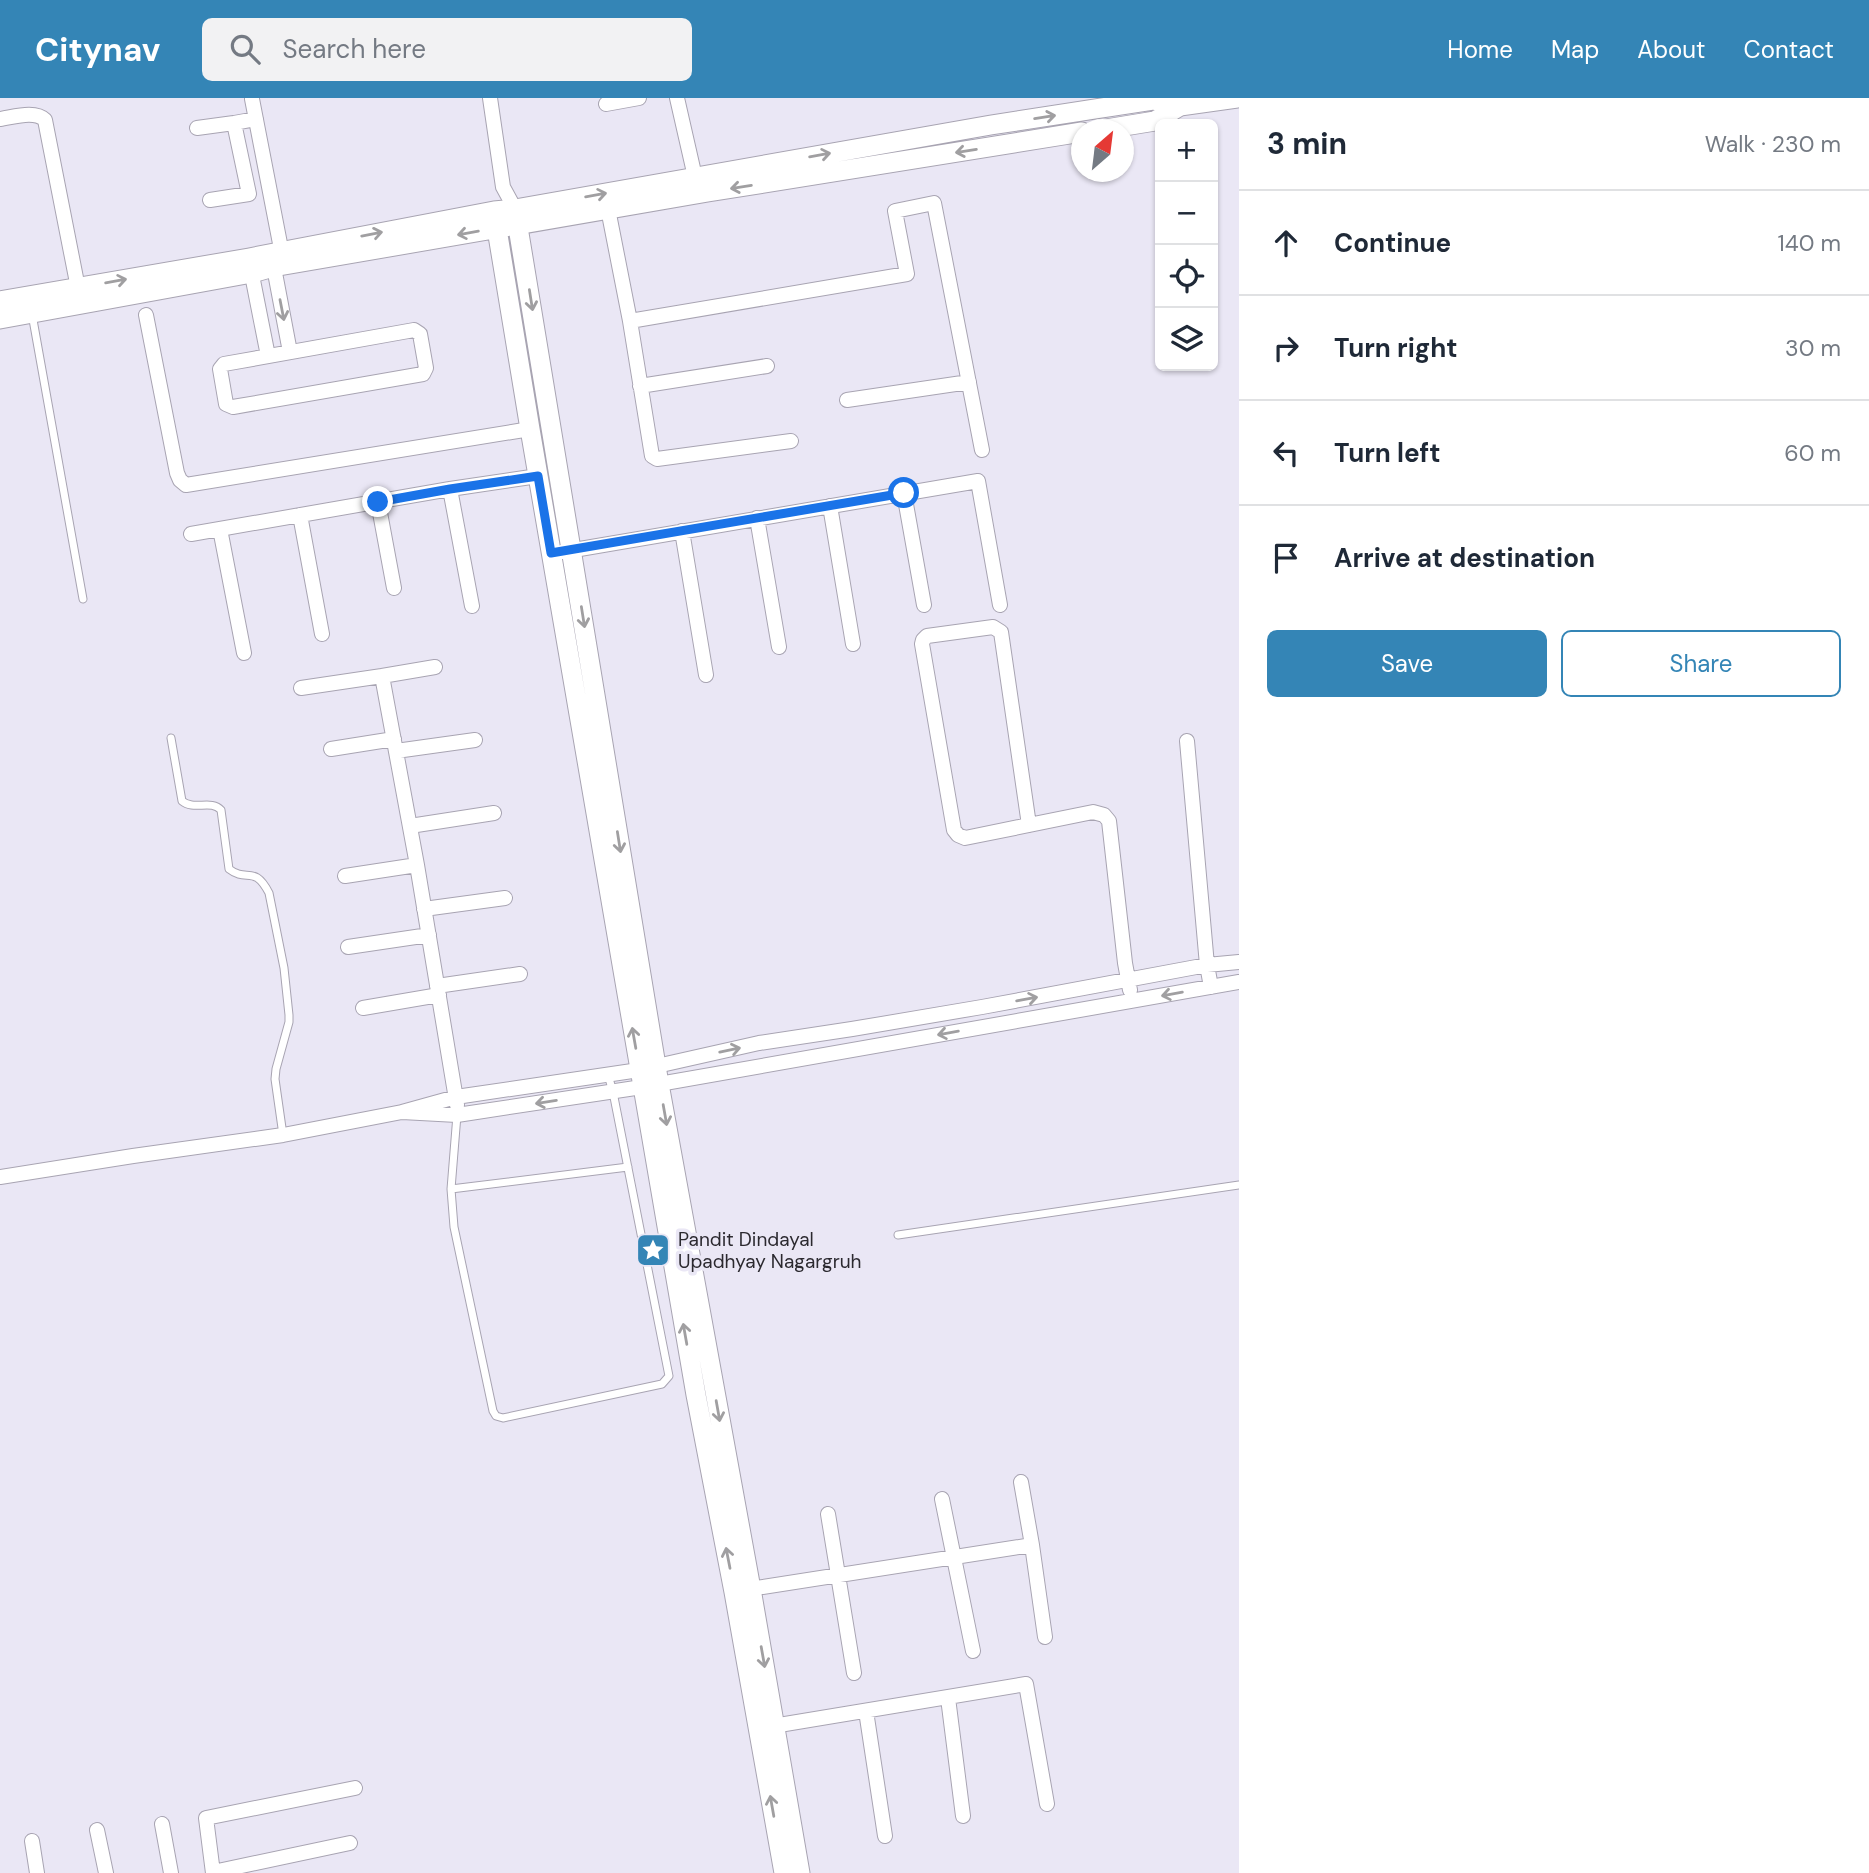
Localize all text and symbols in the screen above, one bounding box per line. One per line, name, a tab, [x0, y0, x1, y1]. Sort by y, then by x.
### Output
search box	[202, 18, 692, 81]
text: Citynav	[35, 28, 160, 71]
icon: search	[226, 30, 264, 68]
text: Search here	[282, 32, 426, 66]
text: Home	[1447, 34, 1513, 65]
text: Map	[1551, 34, 1599, 65]
text: About	[1637, 34, 1706, 65]
text: Contact	[1744, 34, 1834, 65]
one-way arrow	[1033, 110, 1055, 123]
north arrow	[1071, 119, 1134, 182]
map controls	[1155, 119, 1218, 371]
button: +	[1155, 119, 1218, 182]
text: 3 min	[1267, 124, 1347, 163]
text: Walk · 230 m	[1705, 129, 1841, 159]
one-way arrow	[955, 145, 978, 158]
one-way arrow	[808, 148, 831, 161]
one-way arrow	[730, 181, 753, 194]
button: −	[1155, 182, 1218, 245]
one-way arrow	[584, 188, 607, 201]
icon: ahead	[1267, 224, 1305, 262]
text: Continue	[1334, 226, 1451, 260]
one-way arrow	[360, 227, 383, 240]
one-way arrow	[457, 227, 480, 240]
text: 140 m	[1778, 228, 1841, 258]
button: locate	[1155, 245, 1218, 308]
one-way arrow	[104, 274, 127, 287]
one-way arrow	[525, 288, 538, 311]
one-way arrow	[275, 298, 289, 321]
button: layers	[1155, 308, 1218, 371]
icon: right	[1267, 329, 1305, 367]
text: Turn right	[1334, 331, 1458, 365]
text: 30 m	[1785, 333, 1841, 363]
icon: left	[1267, 434, 1305, 472]
text: Turn left	[1334, 436, 1441, 470]
text: 60 m	[1784, 438, 1841, 468]
route start	[888, 477, 919, 508]
route end	[362, 486, 393, 517]
icon: arrive	[1267, 539, 1305, 577]
text: Arrive at destination	[1334, 541, 1595, 575]
one-way arrow	[577, 605, 590, 628]
button: Save	[1267, 630, 1547, 697]
button: Share	[1561, 630, 1841, 697]
one-way arrow	[613, 830, 626, 853]
one-way arrow	[1161, 987, 1184, 1001]
one-way arrow	[1015, 991, 1037, 1005]
one-way arrow	[627, 1027, 640, 1050]
one-way arrow	[937, 1027, 960, 1040]
one-way arrow	[718, 1042, 741, 1056]
one-way arrow	[535, 1096, 557, 1109]
one-way arrow	[658, 1103, 672, 1125]
place label: Pandit Dindayal Upadhyay Nagargruh	[678, 1227, 862, 1274]
place icon: Pandit Dindayal Upadhyay Nagargruh	[634, 1231, 672, 1269]
one-way arrow	[678, 1323, 691, 1346]
one-way arrow	[712, 1399, 725, 1422]
one-way arrow	[720, 1547, 734, 1570]
one-way arrow	[756, 1645, 770, 1668]
one-way arrow	[765, 1795, 778, 1818]

